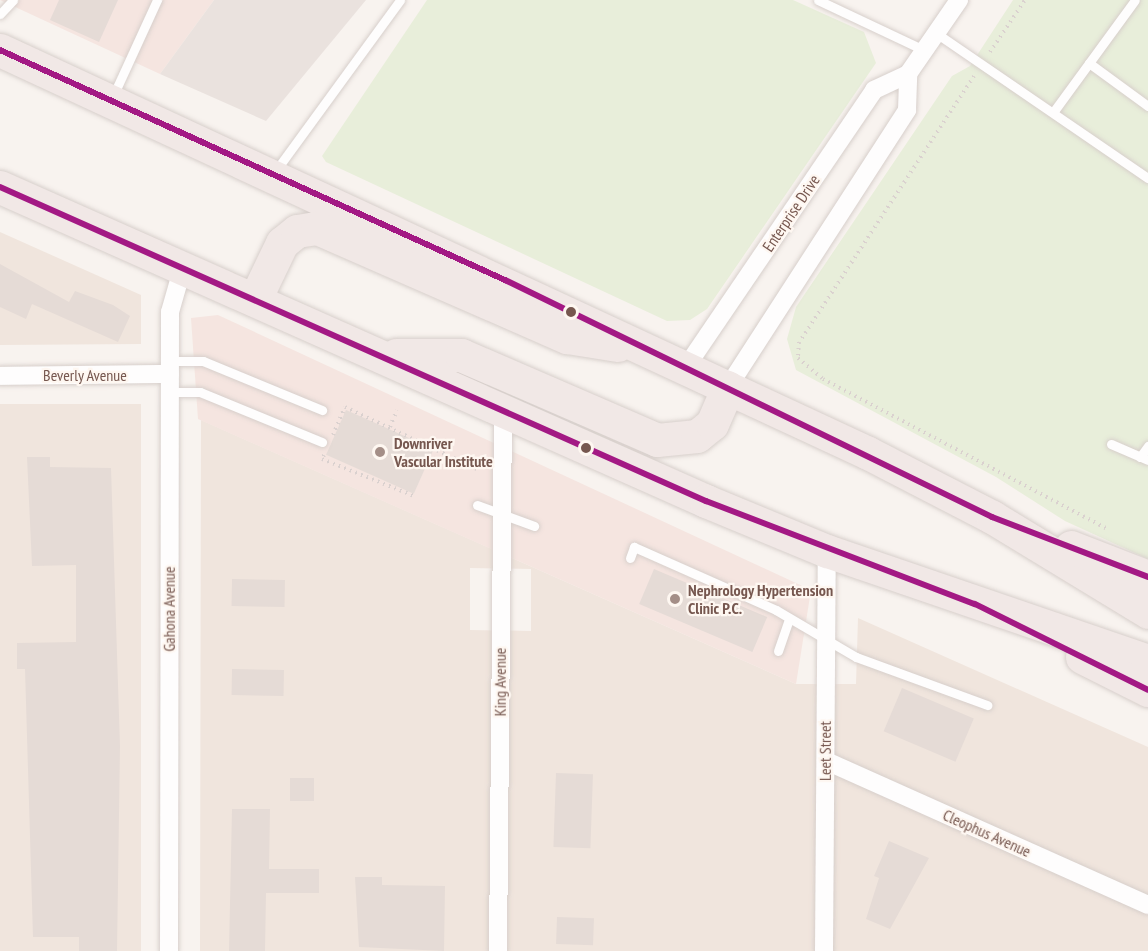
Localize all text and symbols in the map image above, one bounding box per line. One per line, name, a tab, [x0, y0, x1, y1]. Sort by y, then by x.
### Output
street label: Enterprise Drive	[758, 171, 824, 255]
unlabelled marker	[565, 306, 577, 318]
street label: Beverly Avenue	[43, 365, 127, 385]
place label: Downriver Vascular Institute	[394, 433, 493, 471]
unlabelled marker	[580, 442, 592, 454]
marker: Downriver Vascular Institute	[371, 443, 389, 461]
street label: Gahona Avenue	[159, 566, 179, 652]
place label: Nephrology Hypertension Clinic P.C.	[688, 580, 834, 618]
marker: Nephrology Hypertension Clinic P.C.	[666, 590, 684, 608]
street label: King Avenue	[490, 647, 510, 717]
street label: Leet Street	[815, 721, 835, 781]
street label: Cleophus Avenue	[940, 805, 1034, 861]

